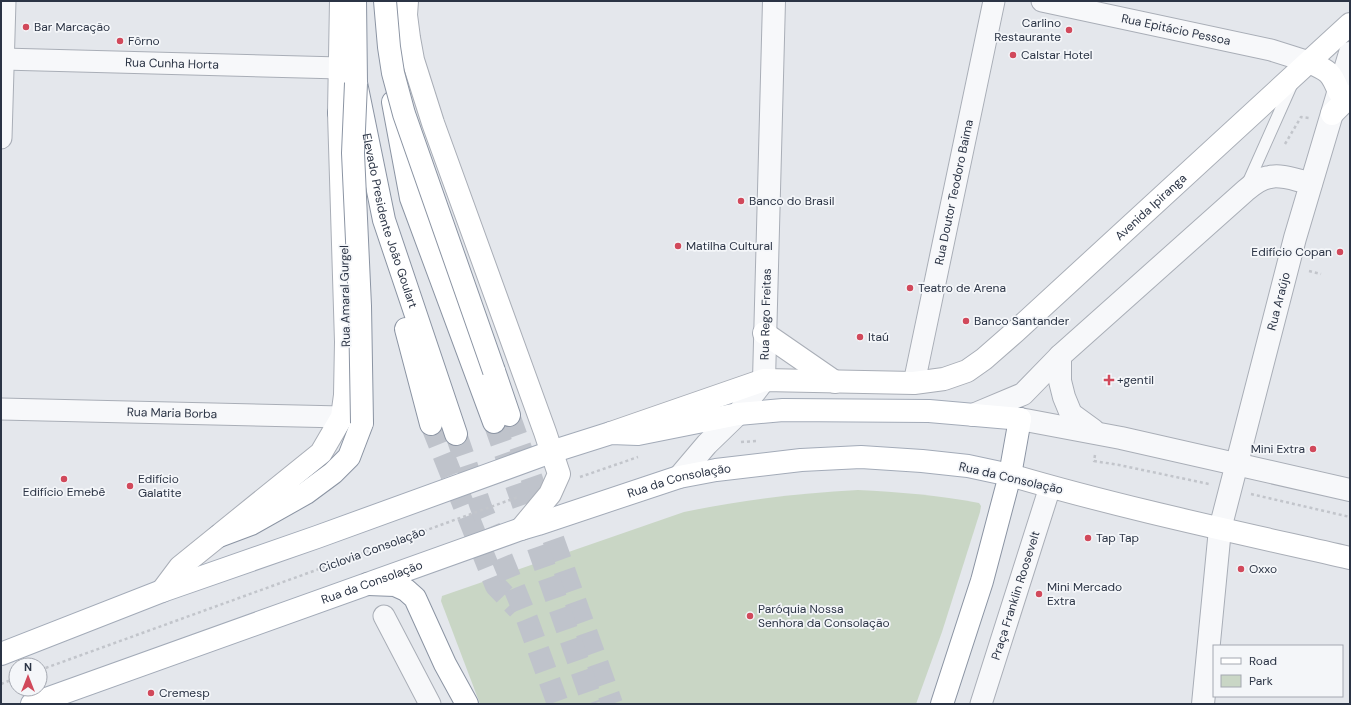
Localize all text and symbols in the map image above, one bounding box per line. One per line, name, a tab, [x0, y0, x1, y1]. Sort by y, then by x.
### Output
street label: Rua Epitácio Pessoa	[1120, 10, 1232, 49]
place label: Carlino Restaurante	[994, 15, 1061, 45]
place label: Bar Marcação	[34, 19, 110, 35]
marker: Bar Marcação	[21, 22, 31, 32]
marker: Carlino Restaurante	[1064, 25, 1074, 35]
place label: Fôrno	[128, 33, 160, 49]
marker: Fôrno	[115, 36, 125, 46]
place label: Calstar Hotel	[1021, 47, 1093, 63]
marker: Calstar Hotel	[1008, 50, 1018, 60]
street label: Rua Cunha Horta	[125, 54, 219, 73]
street label: Rua Doutor Teodoro Baima	[931, 118, 977, 266]
street label: Elevado Presidente João Goulart	[358, 132, 421, 311]
street label: Avenida Ipiranga	[1112, 170, 1190, 244]
place label: Banco do Brasil	[749, 193, 834, 209]
marker: Banco do Brasil	[736, 196, 746, 206]
place label: Matilha Cultural	[686, 238, 773, 254]
marker: Matilha Cultural	[673, 241, 683, 251]
place label: Edifício Copan	[1251, 244, 1332, 260]
street label: Rua Amaral Gurgel	[336, 245, 354, 347]
marker: Edifício Copan	[1335, 247, 1345, 257]
street label: Rua Rego Freitas	[757, 268, 775, 360]
street label: Rua Araújo	[1264, 270, 1294, 332]
place label: Teatro de Arena	[918, 280, 1006, 296]
marker: Teatro de Arena	[905, 283, 915, 293]
place label: Banco Santander	[974, 313, 1070, 329]
marker: Banco Santander	[961, 316, 971, 326]
place label: Itaú	[868, 329, 889, 345]
marker: Itaú	[855, 332, 865, 342]
place label: +gentil	[1117, 372, 1154, 388]
marker: +gentil	[1104, 375, 1114, 385]
street label: Rua Maria Borba	[127, 404, 217, 422]
place label: Mini Extra	[1251, 441, 1305, 457]
marker: Mini Extra	[1308, 444, 1318, 454]
street label: Rua da Consolação	[957, 458, 1065, 498]
street label: Rua da Consolação	[625, 460, 732, 502]
place label: Edifício Galatite	[138, 471, 182, 501]
marker: Edifício Emebê	[59, 474, 69, 484]
marker: Edifício Galatite	[125, 481, 135, 491]
place label: Edifício Emebê	[23, 484, 105, 500]
street label: Ciclovia Consolação	[317, 523, 427, 577]
street label: Praça Franklin Roosevelt	[988, 529, 1044, 662]
place label: Tap Tap	[1096, 530, 1139, 546]
marker: Tap Tap	[1083, 533, 1093, 543]
street label: Rua da Consolação	[319, 557, 425, 608]
place label: Oxxo	[1249, 561, 1277, 577]
marker: Oxxo	[1236, 564, 1246, 574]
place label: Mini Mercado Extra	[1047, 579, 1122, 609]
marker: Mini Mercado Extra	[1034, 589, 1044, 599]
place label: Paróquia Nossa Senhora da Consolação	[758, 601, 890, 631]
marker: Paróquia Nossa Senhora da Consolação	[745, 611, 755, 621]
legend	[1213, 645, 1343, 697]
text: Road	[1249, 653, 1277, 669]
north arrow	[8, 657, 48, 697]
text: N	[24, 660, 32, 674]
text: Park	[1249, 673, 1273, 689]
place label: Cremesp	[159, 685, 210, 701]
marker: Cremesp	[146, 688, 156, 698]

